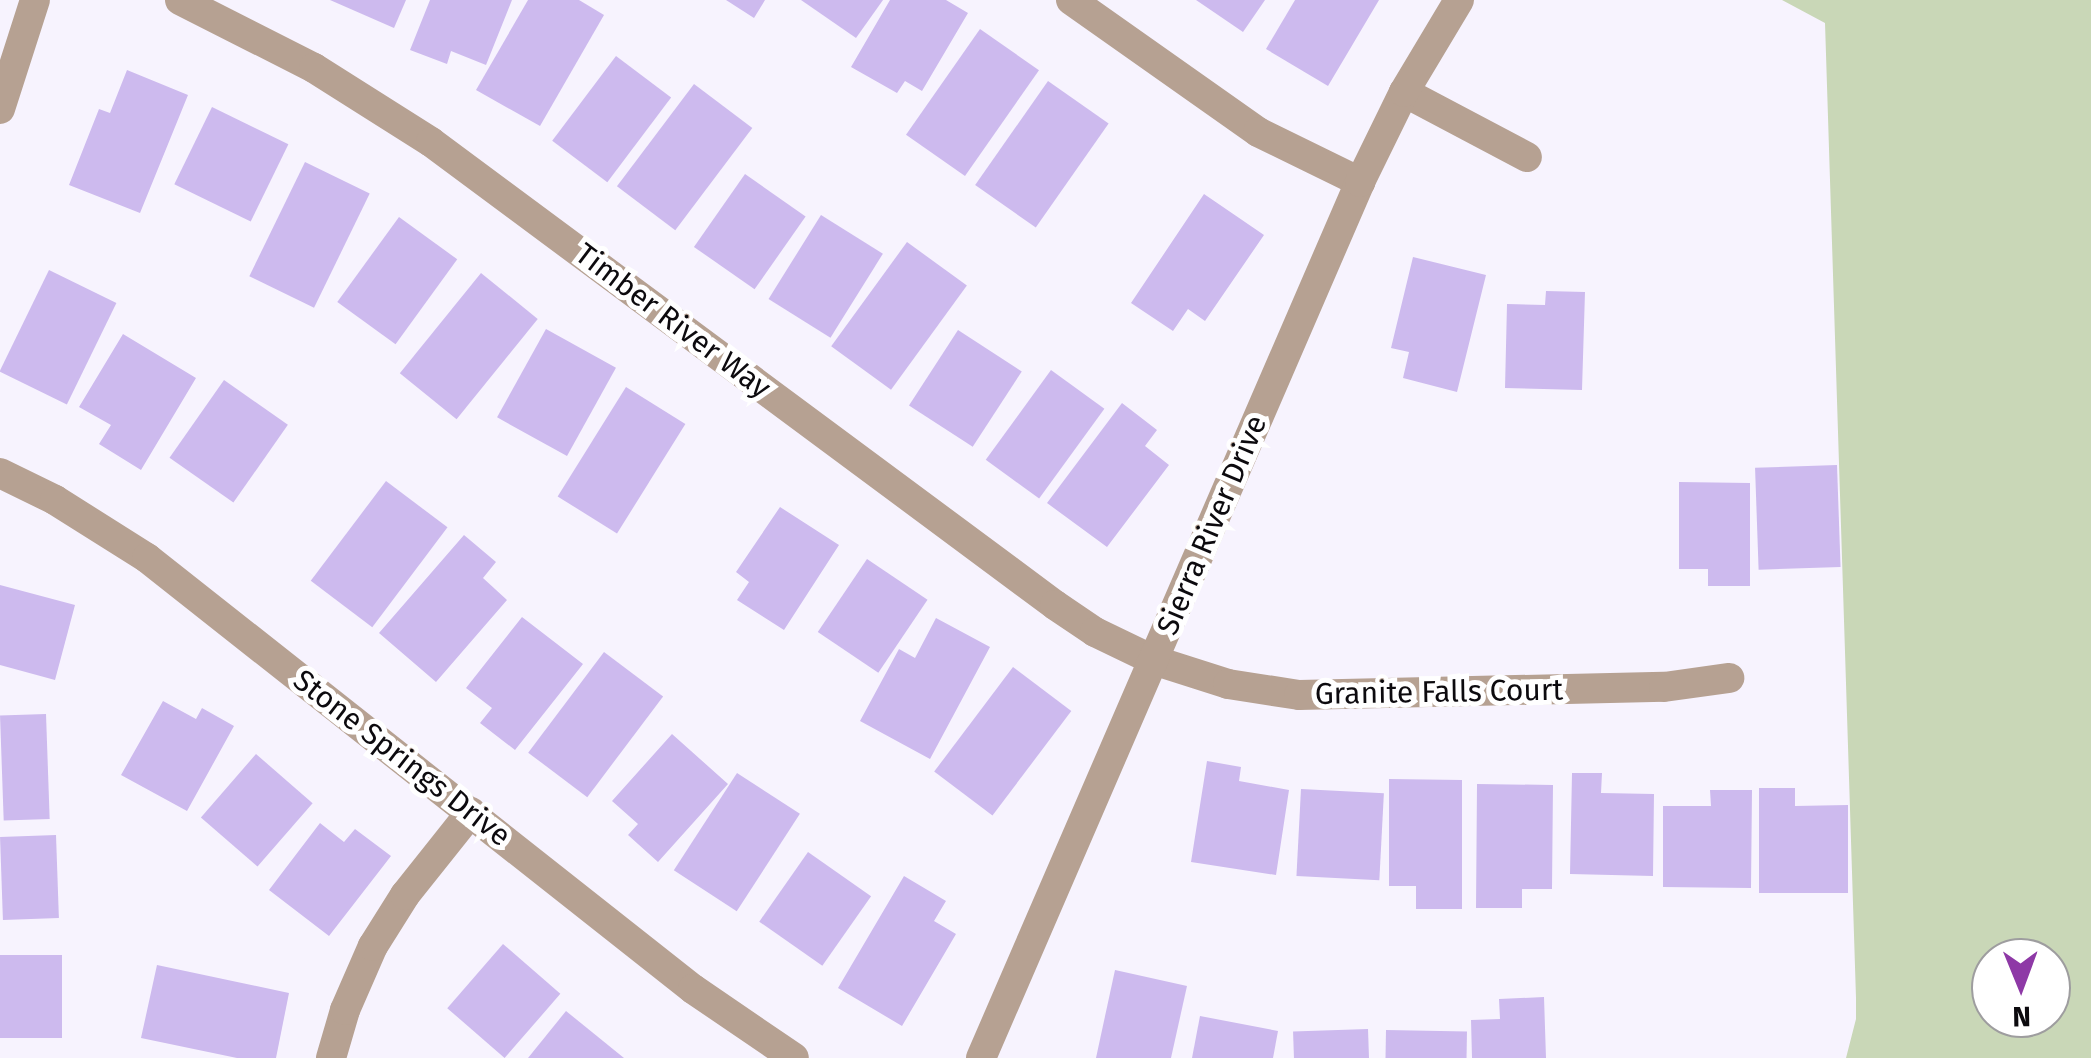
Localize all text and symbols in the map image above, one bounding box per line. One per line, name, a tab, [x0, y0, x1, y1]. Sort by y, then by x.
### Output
street label: Timber River Way	[568, 236, 778, 406]
street label: Sierra River Drive	[1150, 410, 1274, 640]
street label: Stone Springs Drive	[286, 662, 518, 854]
street label: Granite Falls Court	[1314, 672, 1564, 712]
north arrow	[1971, 938, 2071, 1038]
text: N	[2012, 1000, 2031, 1033]

